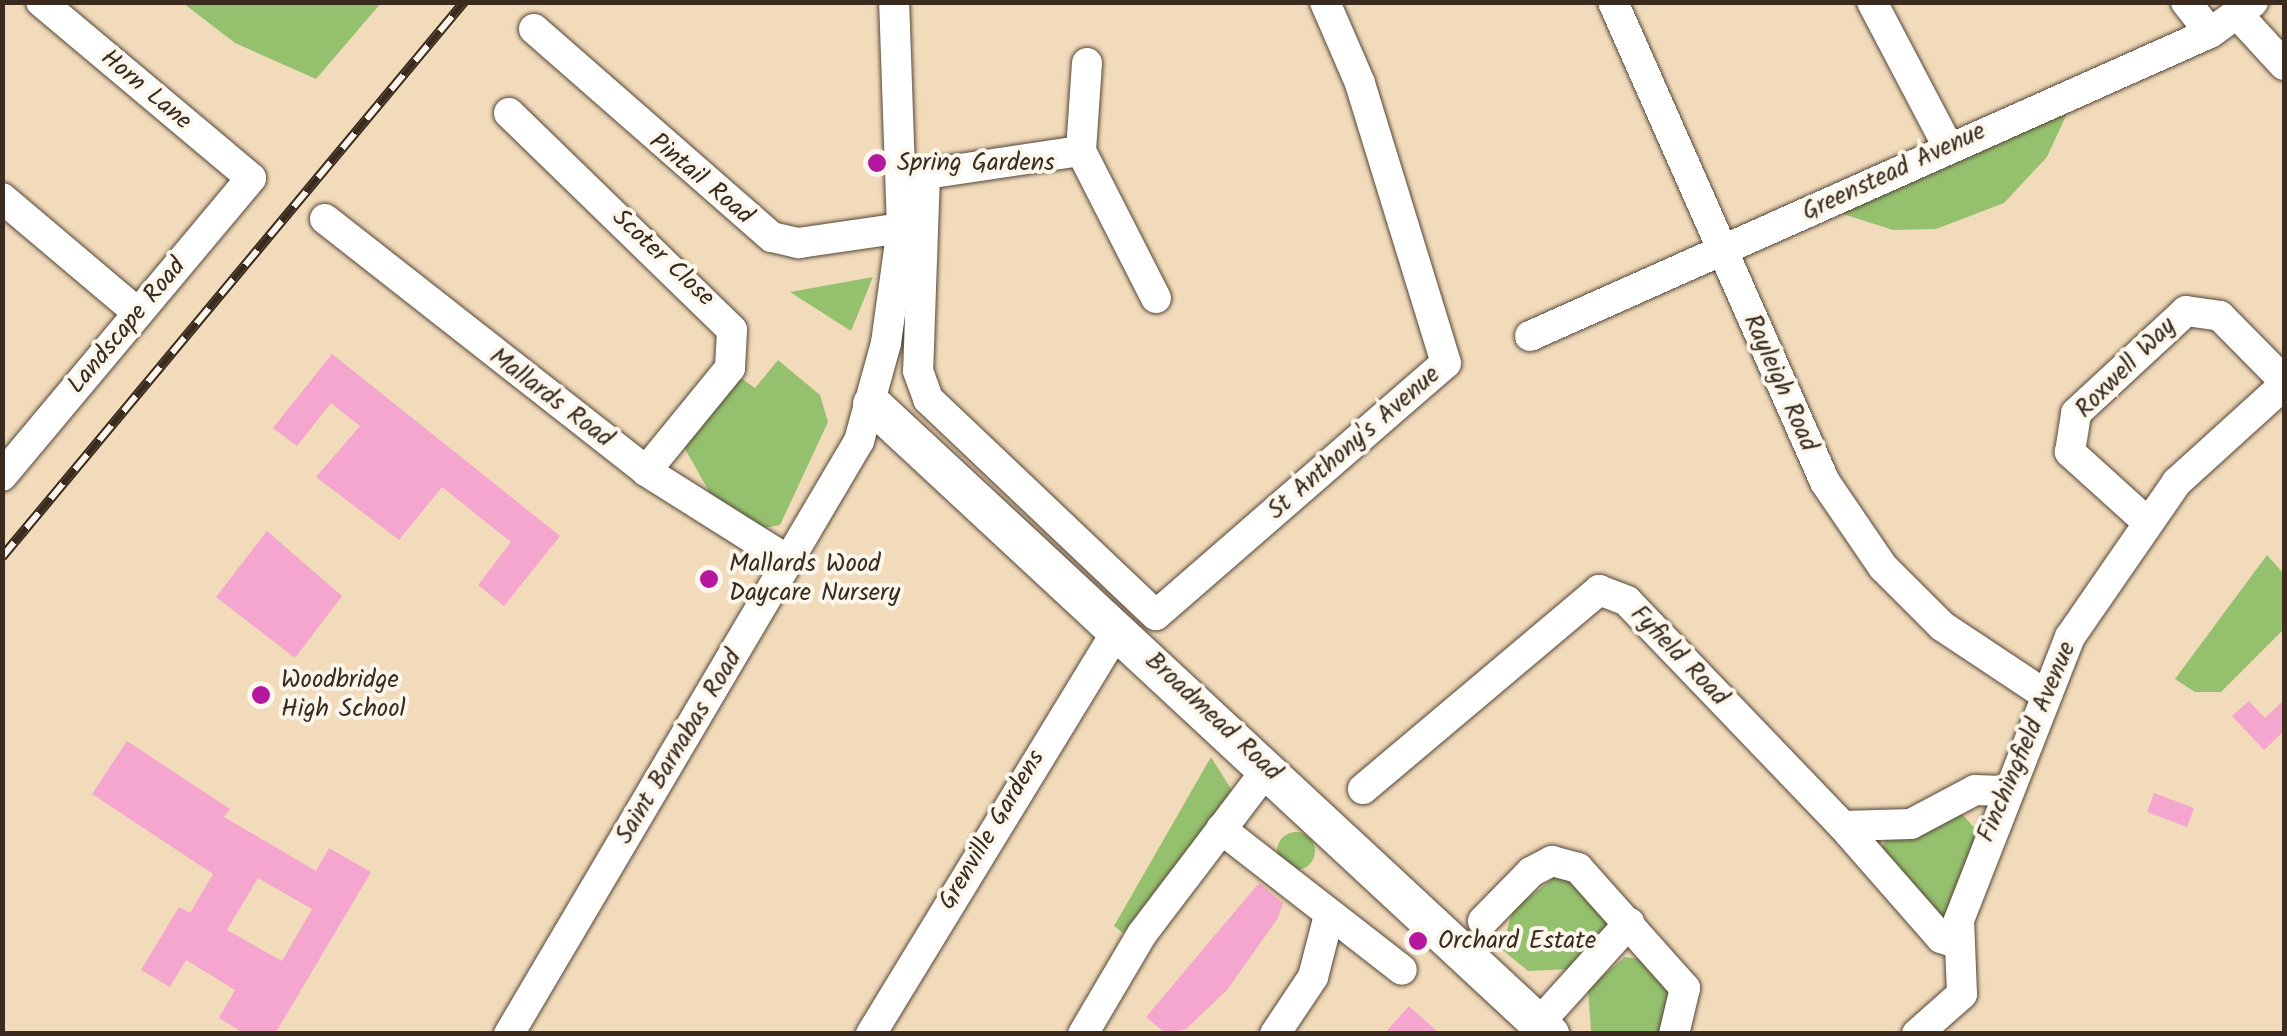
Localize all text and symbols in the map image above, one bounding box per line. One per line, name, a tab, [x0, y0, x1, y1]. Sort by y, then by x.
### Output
street label: Horn Lane	[94, 43, 198, 137]
street label: Greenstead Avenue	[1798, 116, 1990, 228]
street label: Pintail Road	[643, 127, 759, 231]
place label: Spring Gardens	[897, 148, 1055, 178]
marker: Spring Gardens	[866, 152, 888, 174]
street label: Scoter Close	[605, 203, 721, 313]
street label: Landscape Road	[62, 252, 192, 400]
street label: Rayleigh Road	[1736, 310, 1824, 456]
street label: Roxwell Way	[2069, 311, 2183, 425]
street label: Mallards Road	[483, 342, 619, 454]
street label: St Anthony's Avenue	[1262, 360, 1446, 526]
place label: Mallards Wood Daycare Nursery	[729, 550, 900, 609]
marker: Mallards Wood Daycare Nursery	[698, 568, 720, 590]
street label: Fyfield Road	[1624, 600, 1734, 712]
street label: Finchingfield Avenue	[1971, 637, 2083, 847]
street label: Saint Barnabas Road	[609, 645, 749, 849]
street label: Broadmead Road	[1139, 646, 1287, 788]
place label: Woodbridge High School	[281, 666, 406, 725]
marker: Woodbridge High School	[250, 684, 272, 706]
street label: Grenville Gardens	[932, 745, 1052, 915]
place label: Orchard Estate	[1438, 926, 1596, 956]
marker: Orchard Estate	[1407, 930, 1429, 952]

